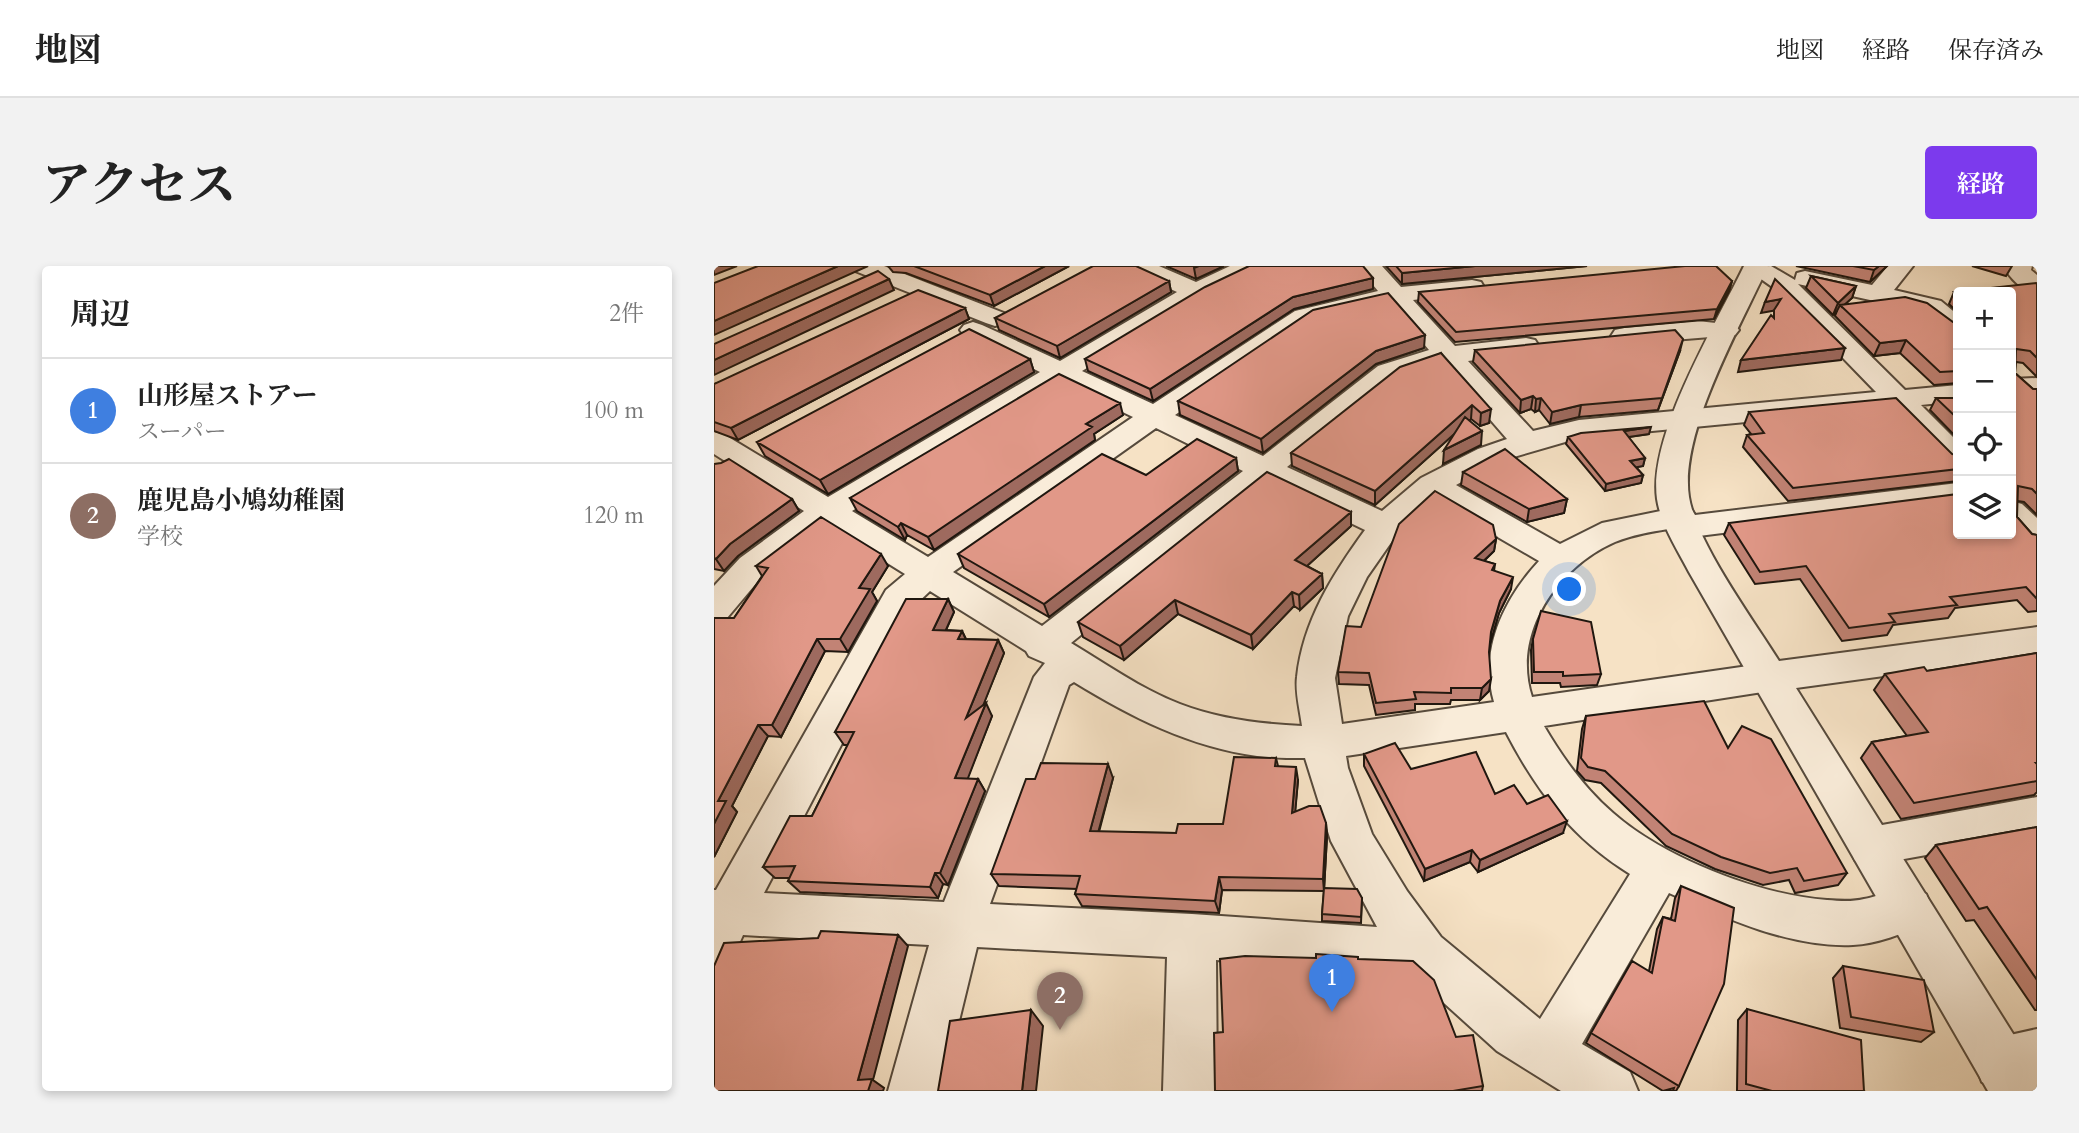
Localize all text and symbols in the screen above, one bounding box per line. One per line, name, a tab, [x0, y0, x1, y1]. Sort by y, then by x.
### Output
text: 地図	[35, 28, 101, 73]
text: 地図	[1776, 34, 1824, 67]
text: 経路	[1862, 34, 1910, 67]
text: 保存済み	[1948, 34, 2044, 67]
button: 経路	[1925, 146, 2037, 219]
text: アクセス	[42, 152, 237, 219]
map controls	[1953, 287, 2016, 539]
button: +	[1953, 287, 2016, 350]
text: 周辺	[70, 294, 130, 335]
text: 2件	[609, 298, 644, 329]
button: −	[1953, 350, 2016, 413]
text: 山形屋ストアー	[137, 378, 317, 413]
text: 1	[87, 395, 99, 426]
text: 100 m	[583, 395, 644, 426]
button: locate	[1953, 413, 2016, 476]
text: スーパー	[137, 416, 227, 447]
button: layers	[1953, 476, 2016, 539]
text: 鹿児島小鳩幼稚園	[137, 483, 345, 518]
text: 2	[87, 500, 99, 531]
text: 120 m	[583, 500, 644, 531]
text: 学校	[137, 521, 183, 552]
your location	[1552, 572, 1586, 606]
pin: 1	[1309, 954, 1355, 1012]
pin: 2	[1037, 972, 1083, 1030]

